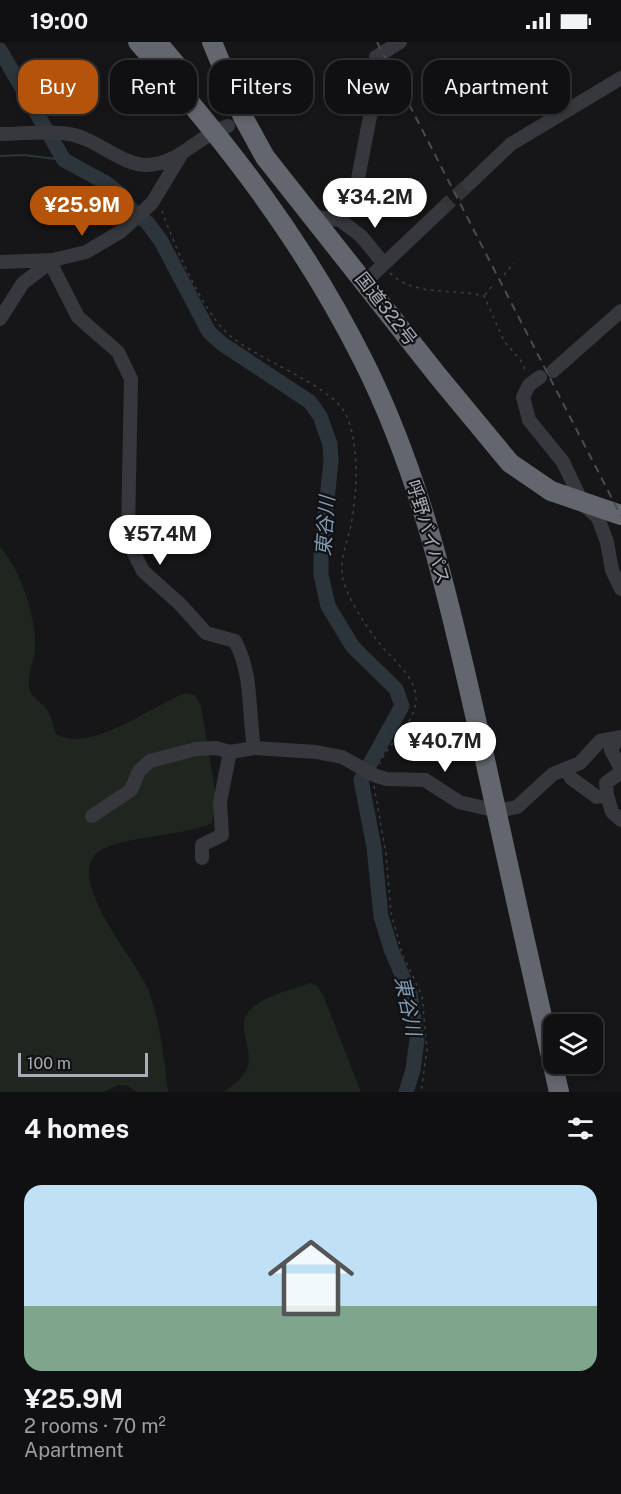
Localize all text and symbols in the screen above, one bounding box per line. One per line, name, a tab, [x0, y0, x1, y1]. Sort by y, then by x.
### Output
text: 19:00	[30, 8, 88, 34]
chip: Buy	[18, 60, 98, 114]
chip: Rent	[110, 60, 197, 114]
chip: Filters	[209, 60, 313, 114]
chip: New	[325, 60, 411, 114]
chip: Apartment	[423, 60, 570, 114]
pin: ¥34.2M	[326, 178, 424, 229]
text: ¥34.2M	[337, 185, 413, 209]
pin: ¥25.9M	[33, 186, 131, 237]
text: ¥25.9M	[44, 193, 120, 217]
street label: 国道322号	[351, 268, 421, 349]
street label: 呼野バイパス	[403, 477, 454, 586]
water label: 東谷川	[311, 493, 339, 557]
pin: ¥57.4M	[111, 515, 209, 566]
text: ¥57.4M	[123, 522, 197, 546]
pin: ¥40.7M	[396, 722, 494, 773]
text: ¥40.7M	[408, 729, 482, 753]
water label: 東谷川	[390, 974, 426, 1040]
map controls	[543, 1014, 603, 1074]
button: layers	[543, 1014, 603, 1074]
scale bar	[18, 1050, 148, 1078]
text: 100 m	[27, 1054, 71, 1073]
icon: filters	[564, 1112, 597, 1145]
text: 4 homes	[24, 1113, 129, 1144]
icon: home	[257, 1224, 365, 1332]
text: ¥25.9M	[24, 1383, 123, 1414]
text: 2 rooms · 70 m²	[24, 1414, 166, 1438]
text: Apartment	[24, 1438, 124, 1462]

